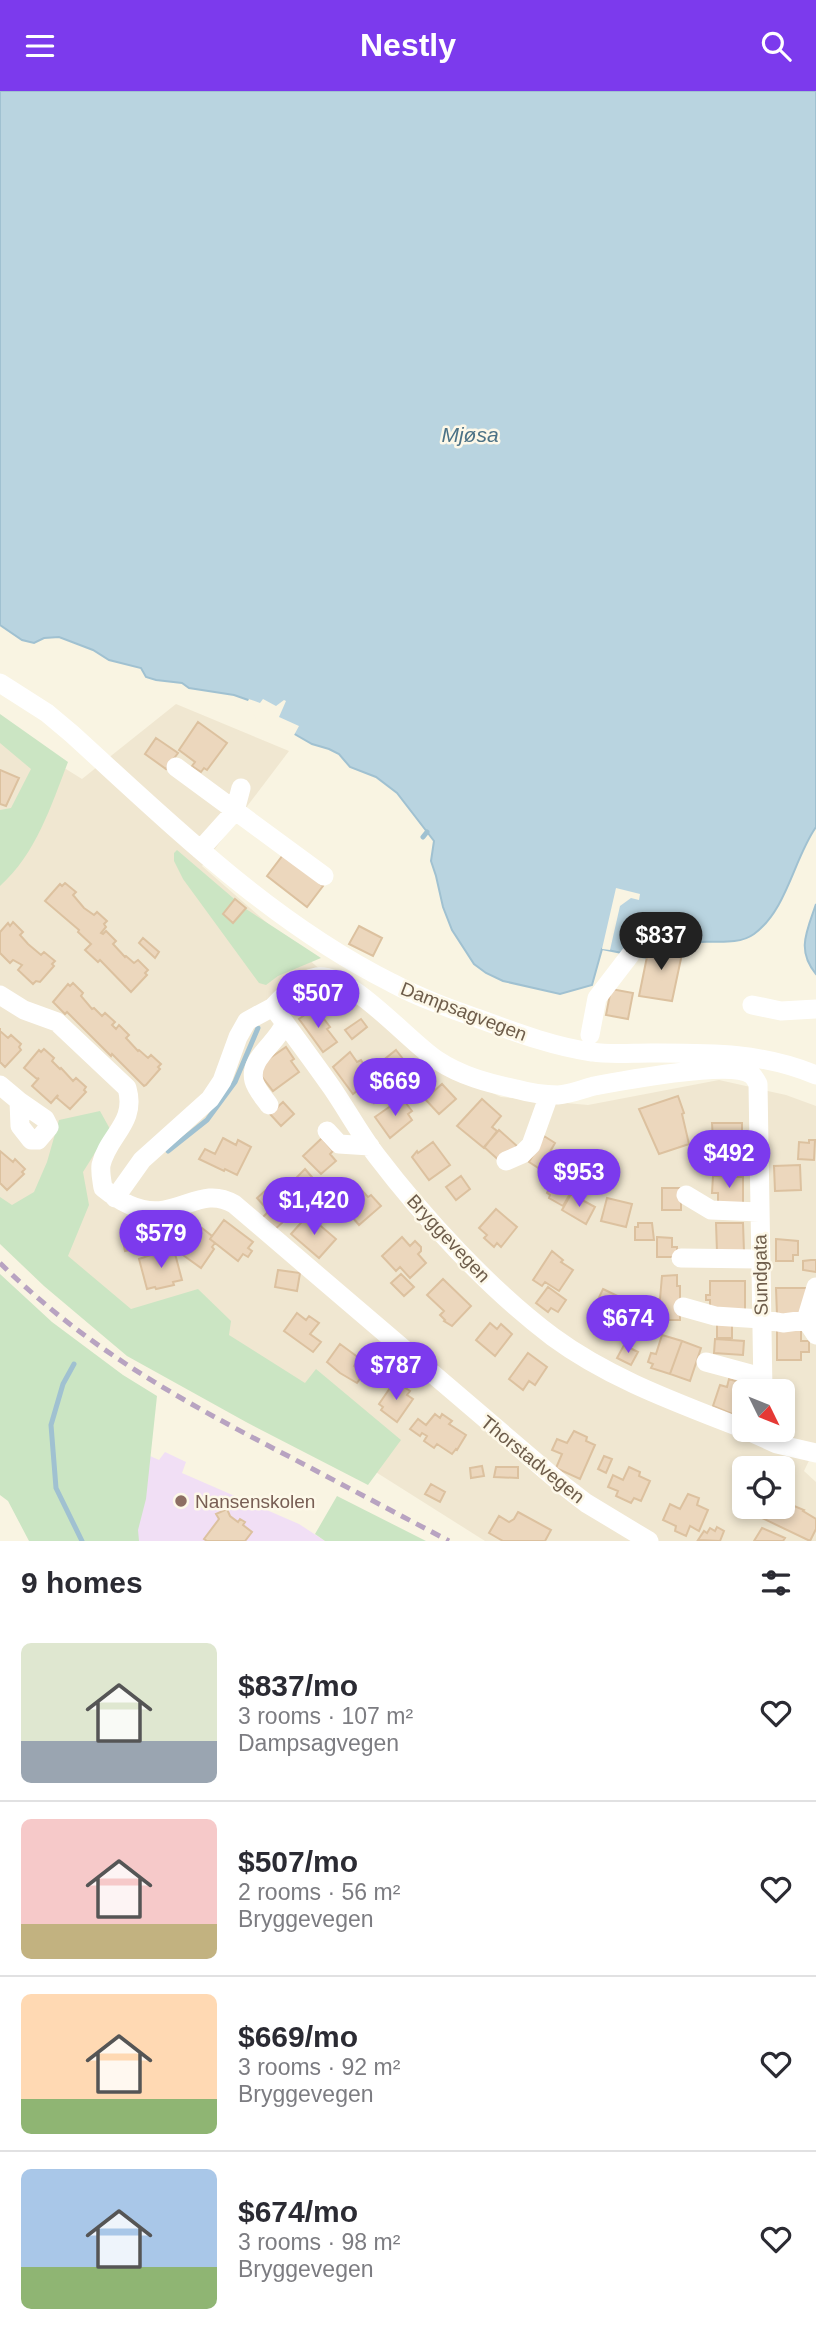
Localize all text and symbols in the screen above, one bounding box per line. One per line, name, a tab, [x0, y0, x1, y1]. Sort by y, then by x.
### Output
icon: menu	[21, 27, 59, 65]
text: Nestly	[360, 27, 456, 63]
icon: search	[757, 27, 795, 65]
water label: Mjøsa	[441, 423, 499, 446]
pin: $837	[620, 913, 702, 972]
text: $837	[635, 922, 687, 948]
pin: $507	[277, 971, 359, 1030]
street label: Dampsagvegen	[398, 978, 530, 1045]
text: $507	[292, 980, 344, 1006]
pin: $669	[354, 1059, 436, 1118]
text: $669	[369, 1068, 421, 1094]
pin: $492	[688, 1131, 770, 1190]
text: $492	[703, 1140, 755, 1166]
pin: $953	[538, 1149, 620, 1209]
text: $953	[553, 1159, 605, 1185]
pin: $1,420	[257, 1177, 371, 1237]
text: $1,420	[279, 1187, 349, 1213]
street label: Bryggevegen	[403, 1190, 494, 1286]
pin: $579	[120, 1211, 202, 1270]
text: $579	[135, 1220, 187, 1246]
street label: Sundgata	[749, 1234, 772, 1316]
pin: $674	[587, 1295, 669, 1355]
text: $674	[602, 1305, 654, 1331]
pin: $787	[355, 1343, 437, 1402]
text: $787	[370, 1352, 422, 1378]
north arrow	[732, 1379, 794, 1442]
map controls	[732, 1379, 795, 1519]
street label: Thorstadvegen	[477, 1411, 589, 1507]
button: locate	[732, 1456, 795, 1519]
place label: Nansenskolen	[195, 1491, 315, 1512]
marker: Nansenskolen	[173, 1493, 189, 1509]
icon: filters	[757, 1564, 795, 1602]
text: 9 homes	[21, 1566, 143, 1599]
text: $837/mo	[238, 1669, 358, 1702]
icon: home	[77, 1671, 161, 1755]
icon: heart	[757, 1694, 795, 1732]
text: 3 rooms · 107 m²	[238, 1703, 413, 1729]
text: Dampsagvegen	[238, 1730, 399, 1756]
text: $507/mo	[238, 1845, 358, 1878]
icon: home	[77, 1847, 161, 1931]
icon: heart	[757, 1870, 795, 1908]
text: 2 rooms · 56 m²	[238, 1879, 400, 1905]
text: Bryggevegen	[238, 1906, 374, 1932]
text: $669/mo	[238, 2020, 358, 2053]
icon: home	[77, 2022, 161, 2106]
icon: heart	[757, 2045, 795, 2083]
text: 3 rooms · 92 m²	[238, 2054, 400, 2080]
text: Bryggevegen	[238, 2081, 374, 2107]
text: $674/mo	[238, 2195, 358, 2228]
icon: home	[77, 2197, 161, 2281]
icon: heart	[757, 2220, 795, 2258]
text: 3 rooms · 98 m²	[238, 2229, 400, 2255]
text: Bryggevegen	[238, 2256, 374, 2282]

